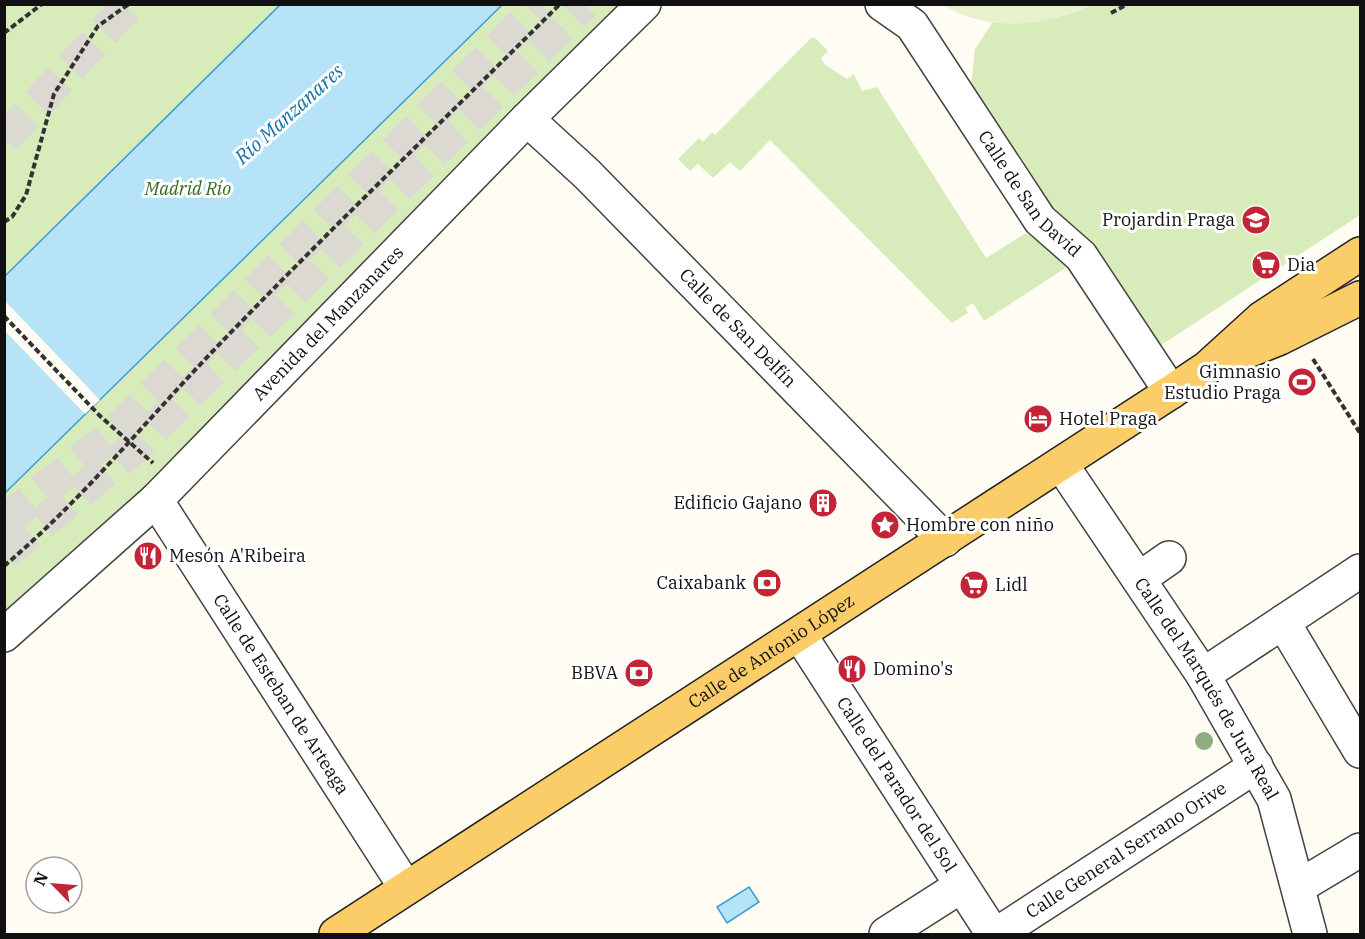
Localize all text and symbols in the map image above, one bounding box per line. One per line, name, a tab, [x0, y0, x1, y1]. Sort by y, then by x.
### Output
water label: Río Manzanares	[228, 57, 349, 170]
street label: Calle de San David	[973, 126, 1086, 262]
park label: Madrid Río	[144, 177, 231, 200]
school or university icon: Projardin Praga	[1240, 204, 1272, 236]
place label: Projardin Praga	[1102, 208, 1235, 231]
street label: Avenida del Manzanares	[247, 241, 408, 405]
supermarket icon: Dia	[1250, 249, 1282, 281]
place label: Dia	[1287, 253, 1315, 276]
street label: Calle de San Delfín	[675, 263, 802, 392]
place label: Gimnasio Estudio Praga	[1164, 360, 1281, 404]
sports icon: Gimnasio Estudio Praga	[1286, 366, 1318, 398]
hotel icon: Hotel Praga	[1022, 403, 1054, 435]
place label: Hotel Praga	[1059, 407, 1157, 430]
building icon: Edificio Gajano	[807, 487, 839, 519]
place label: Edificio Gajano	[673, 491, 802, 514]
place icon: Hombre con niño	[869, 509, 901, 541]
place label: Hombre con niño	[906, 513, 1054, 536]
restaurant icon: Mesón A'Ribeira	[132, 540, 164, 572]
place label: Mesón A'Ribeira	[169, 544, 306, 567]
bank icon: Caixabank	[751, 567, 783, 599]
supermarket icon: Lidl	[958, 569, 990, 601]
place label: Caixabank	[656, 571, 746, 594]
place label: Lidl	[995, 573, 1028, 596]
street label: Calle del Marqués de Jura Real	[1130, 573, 1284, 804]
street label: Calle de Esteban de Arteaga	[208, 589, 355, 799]
street label: Calle de Antonio López	[684, 589, 858, 713]
restaurant icon: Domino's	[836, 653, 868, 685]
bank icon: BBVA	[623, 657, 655, 689]
place label: Domino's	[873, 657, 953, 680]
place label: BBVA	[571, 661, 619, 684]
street label: Calle del Parador del Sol	[832, 692, 962, 876]
street label: Calle General Serrano Orive	[1021, 776, 1231, 923]
north arrow	[24, 855, 84, 915]
text: N	[29, 869, 52, 889]

